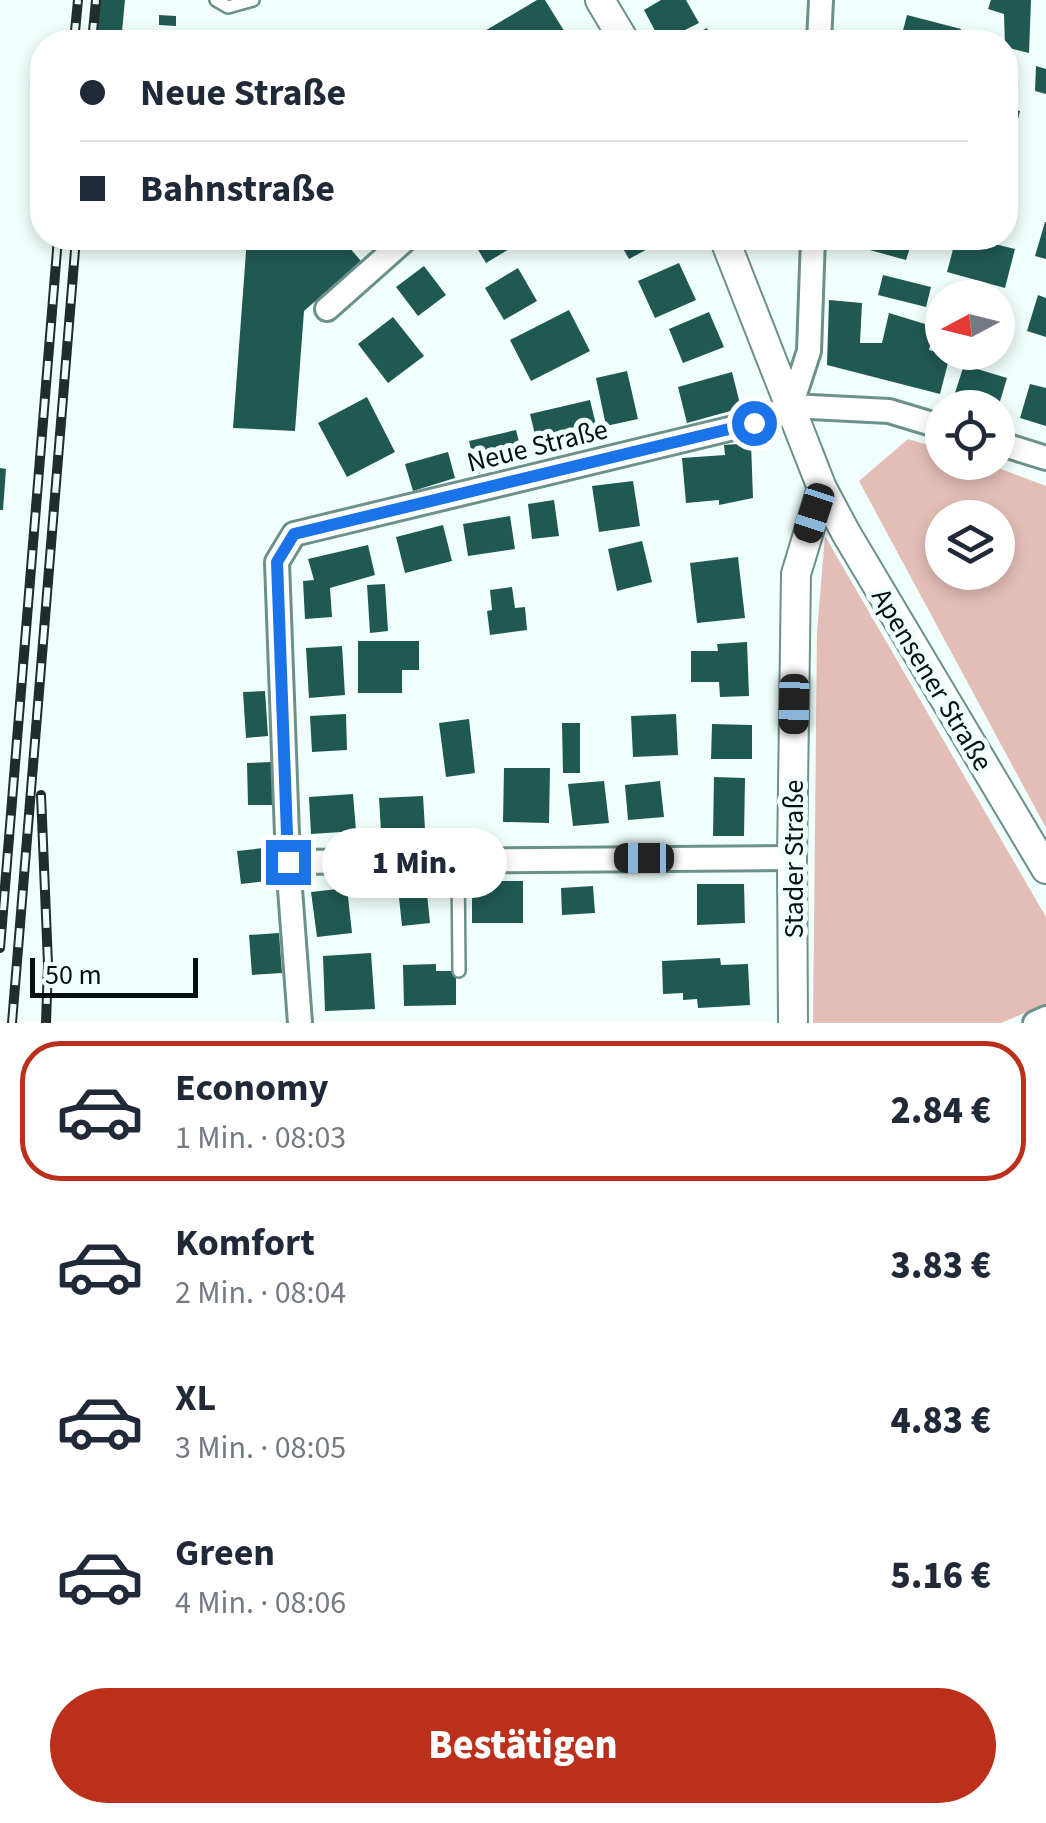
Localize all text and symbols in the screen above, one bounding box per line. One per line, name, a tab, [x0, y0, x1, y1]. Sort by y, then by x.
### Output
text: Neue Straße	[140, 66, 346, 120]
text: Bahnstraße	[140, 162, 335, 216]
north arrow	[925, 280, 1015, 370]
map controls	[925, 280, 1015, 590]
button: locate	[925, 390, 1015, 480]
route start	[732, 401, 777, 446]
street label: Neue Straße	[463, 409, 612, 483]
car	[790, 480, 838, 546]
button: layers	[925, 500, 1015, 590]
street label: Apensener Straße	[862, 580, 1003, 779]
car	[778, 674, 810, 734]
street label: Stader Straße	[774, 780, 814, 938]
callout: 1 Min.	[323, 827, 508, 897]
route end	[266, 840, 311, 885]
text: 1 Min.	[372, 840, 457, 886]
car	[614, 843, 674, 873]
scale bar	[30, 953, 198, 998]
text: 50 m	[45, 955, 102, 995]
text: Economy	[175, 1061, 328, 1115]
icon: car	[55, 1066, 145, 1156]
text: 2.84 €	[890, 1084, 991, 1138]
text: 1 Min. · 08:03	[175, 1115, 346, 1161]
text: Komfort	[175, 1216, 315, 1270]
icon: car	[55, 1221, 145, 1311]
text: 3.83 €	[890, 1239, 991, 1293]
text: 2 Min. · 08:04	[175, 1270, 346, 1316]
text: XL	[175, 1371, 216, 1425]
icon: car	[55, 1376, 145, 1466]
text: 4.83 €	[890, 1394, 991, 1448]
text: 3 Min. · 08:05	[175, 1425, 346, 1471]
text: Green	[175, 1526, 275, 1580]
icon: car	[55, 1531, 145, 1621]
text: 5.16 €	[890, 1549, 991, 1603]
text: 4 Min. · 08:06	[175, 1580, 346, 1626]
button: Bestätigen	[50, 1688, 996, 1803]

